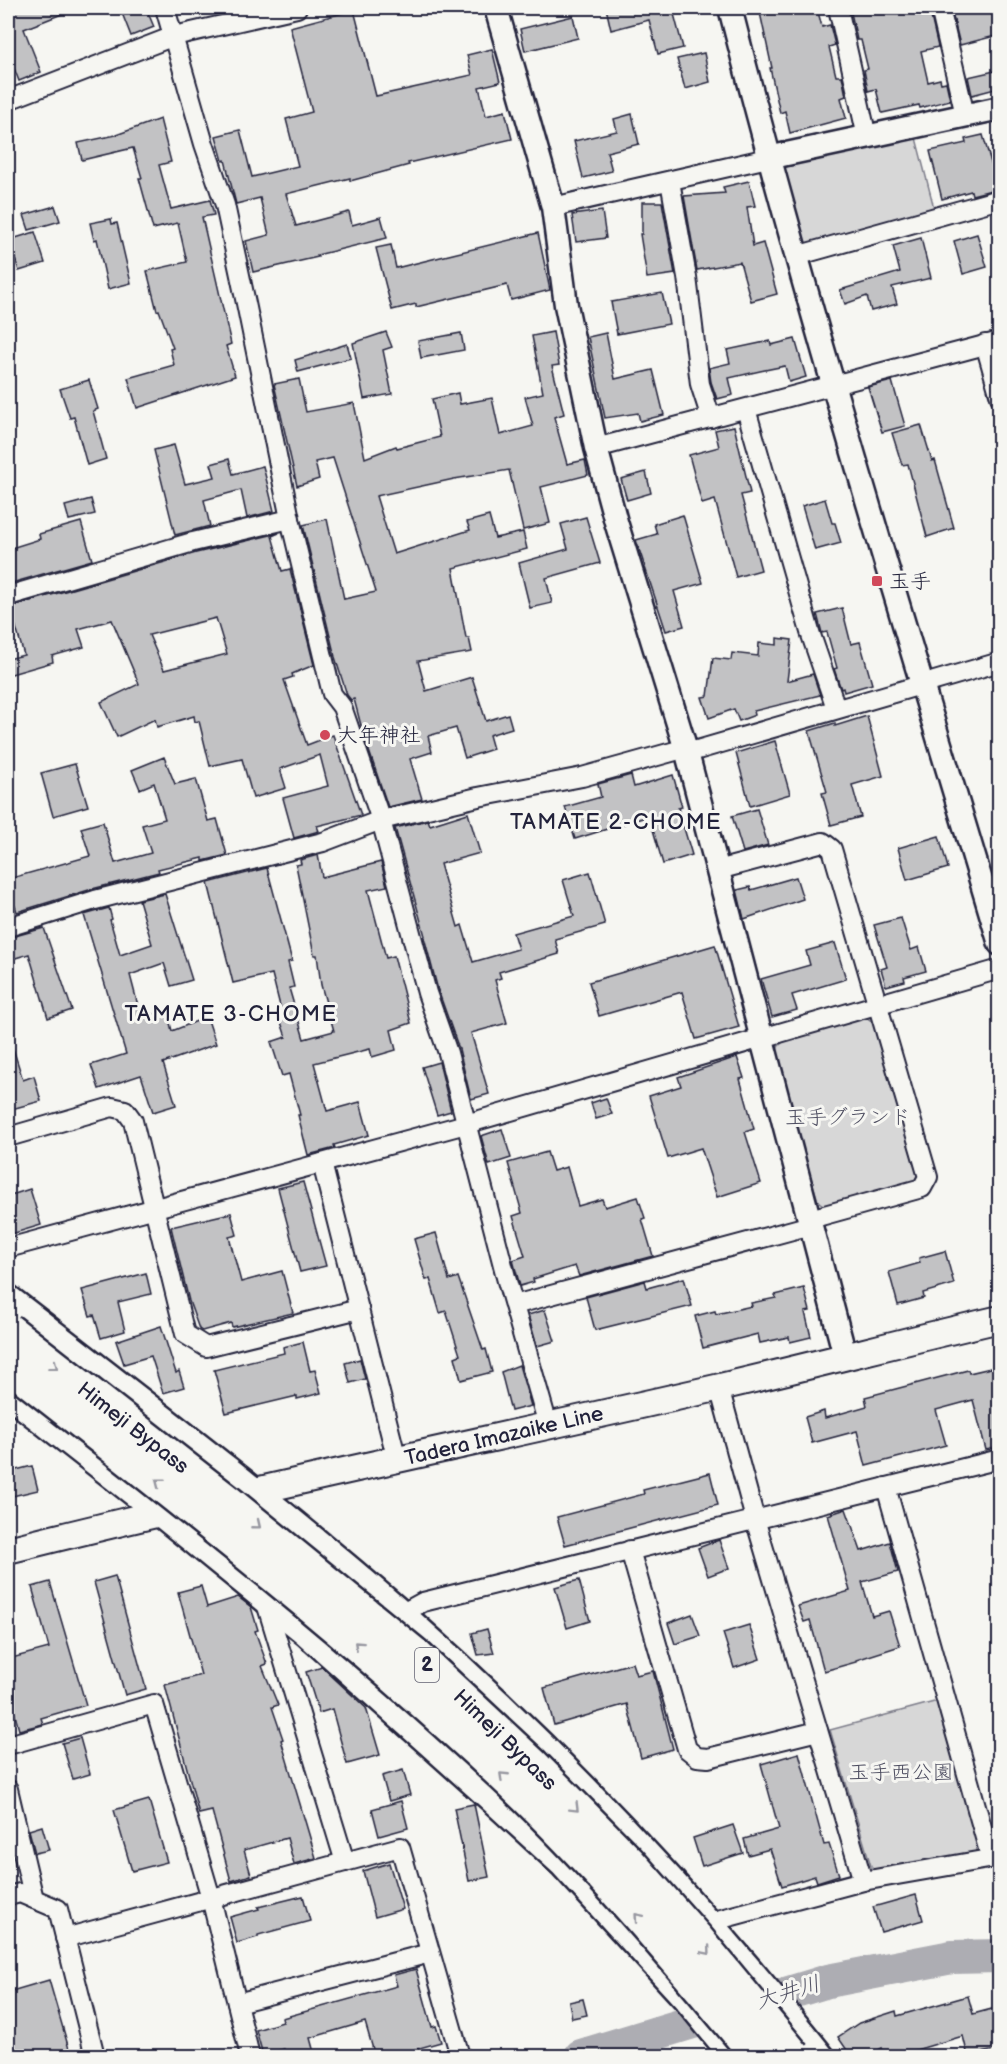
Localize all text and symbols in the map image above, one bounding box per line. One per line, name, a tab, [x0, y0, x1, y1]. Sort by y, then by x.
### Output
place label: 玉手	[889, 569, 931, 594]
marker: 玉手	[870, 574, 884, 588]
place label: 大年神社	[337, 723, 421, 748]
marker: 大年神社	[318, 728, 332, 742]
district label: TAMATE 2-CHOME	[510, 809, 722, 836]
district label: TAMATE 3-CHOME	[125, 1001, 337, 1028]
park label: 玉手グランド	[785, 1105, 911, 1130]
one-way arrow	[47, 1359, 58, 1370]
street label: Himeji Bypass	[72, 1377, 194, 1479]
street label: Tadera Imazaike Line	[402, 1401, 606, 1471]
one-way arrow	[154, 1479, 165, 1490]
one-way arrow	[250, 1518, 261, 1529]
one-way arrow	[354, 1641, 365, 1652]
road number: 2	[415, 1648, 439, 1682]
street label: Himeji Bypass	[448, 1684, 562, 1796]
park label: 玉手西公園	[849, 1760, 954, 1785]
one-way arrow	[500, 1772, 511, 1783]
one-way arrow	[568, 1800, 579, 1811]
one-way arrow	[634, 1913, 645, 1924]
one-way arrow	[700, 1944, 711, 1955]
water label: 大井川	[752, 1970, 824, 2016]

